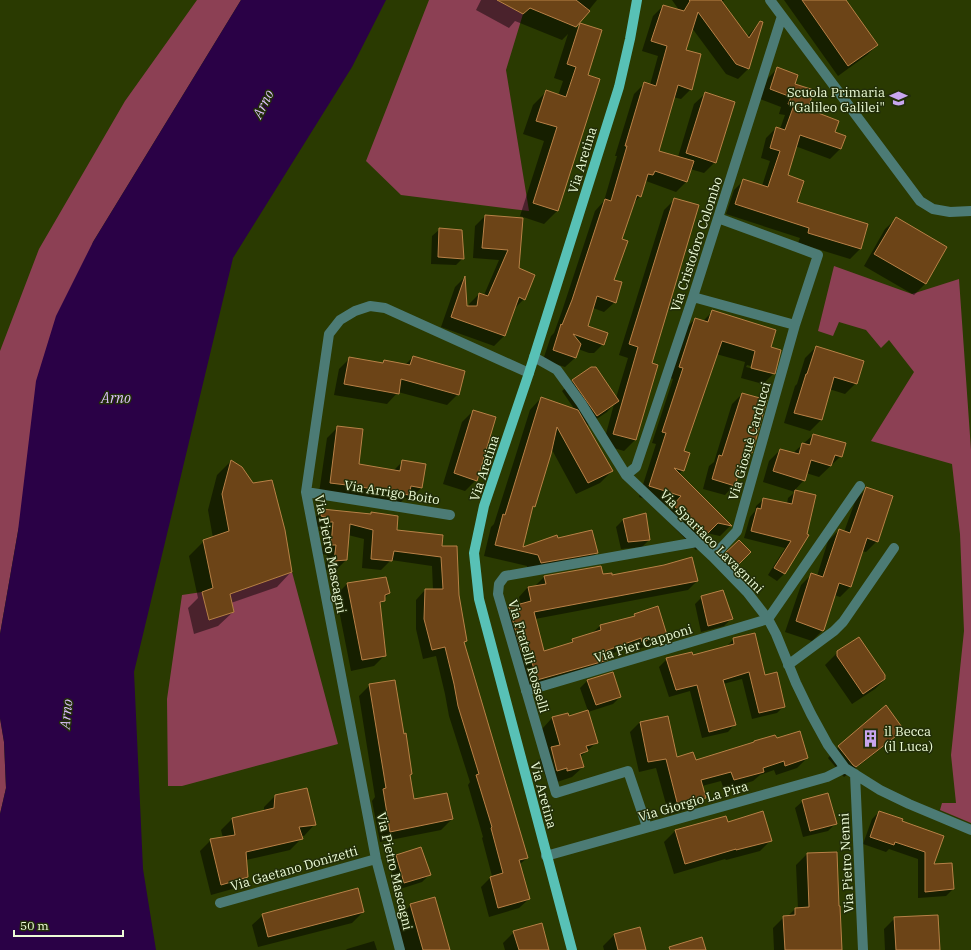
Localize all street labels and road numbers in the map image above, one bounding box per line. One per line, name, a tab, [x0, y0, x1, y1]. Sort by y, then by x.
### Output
street label: Via Aretina	[564, 125, 601, 195]
street label: Via Cristoforo Colombo	[667, 174, 726, 314]
street label: Via Giosuè Carducci	[724, 380, 775, 502]
street label: Via Aretina	[466, 433, 503, 503]
street label: Via Arrigo Boito	[343, 477, 441, 508]
street label: Via Spartaco Lavagnini	[656, 486, 767, 597]
street label: Via Pietro Mascagni	[311, 493, 350, 615]
street label: Via Fratelli Rosselli	[504, 598, 553, 715]
street label: Via Pier Capponi	[592, 620, 694, 666]
street label: Via Aretina	[526, 760, 561, 830]
street label: Via Giorgio La Pira	[636, 778, 750, 825]
street label: Via Pietro Mascagni	[373, 811, 416, 932]
street label: Via Pietro Nenni	[835, 812, 858, 913]
street label: Via Gaetano Donizetti	[228, 842, 360, 895]

